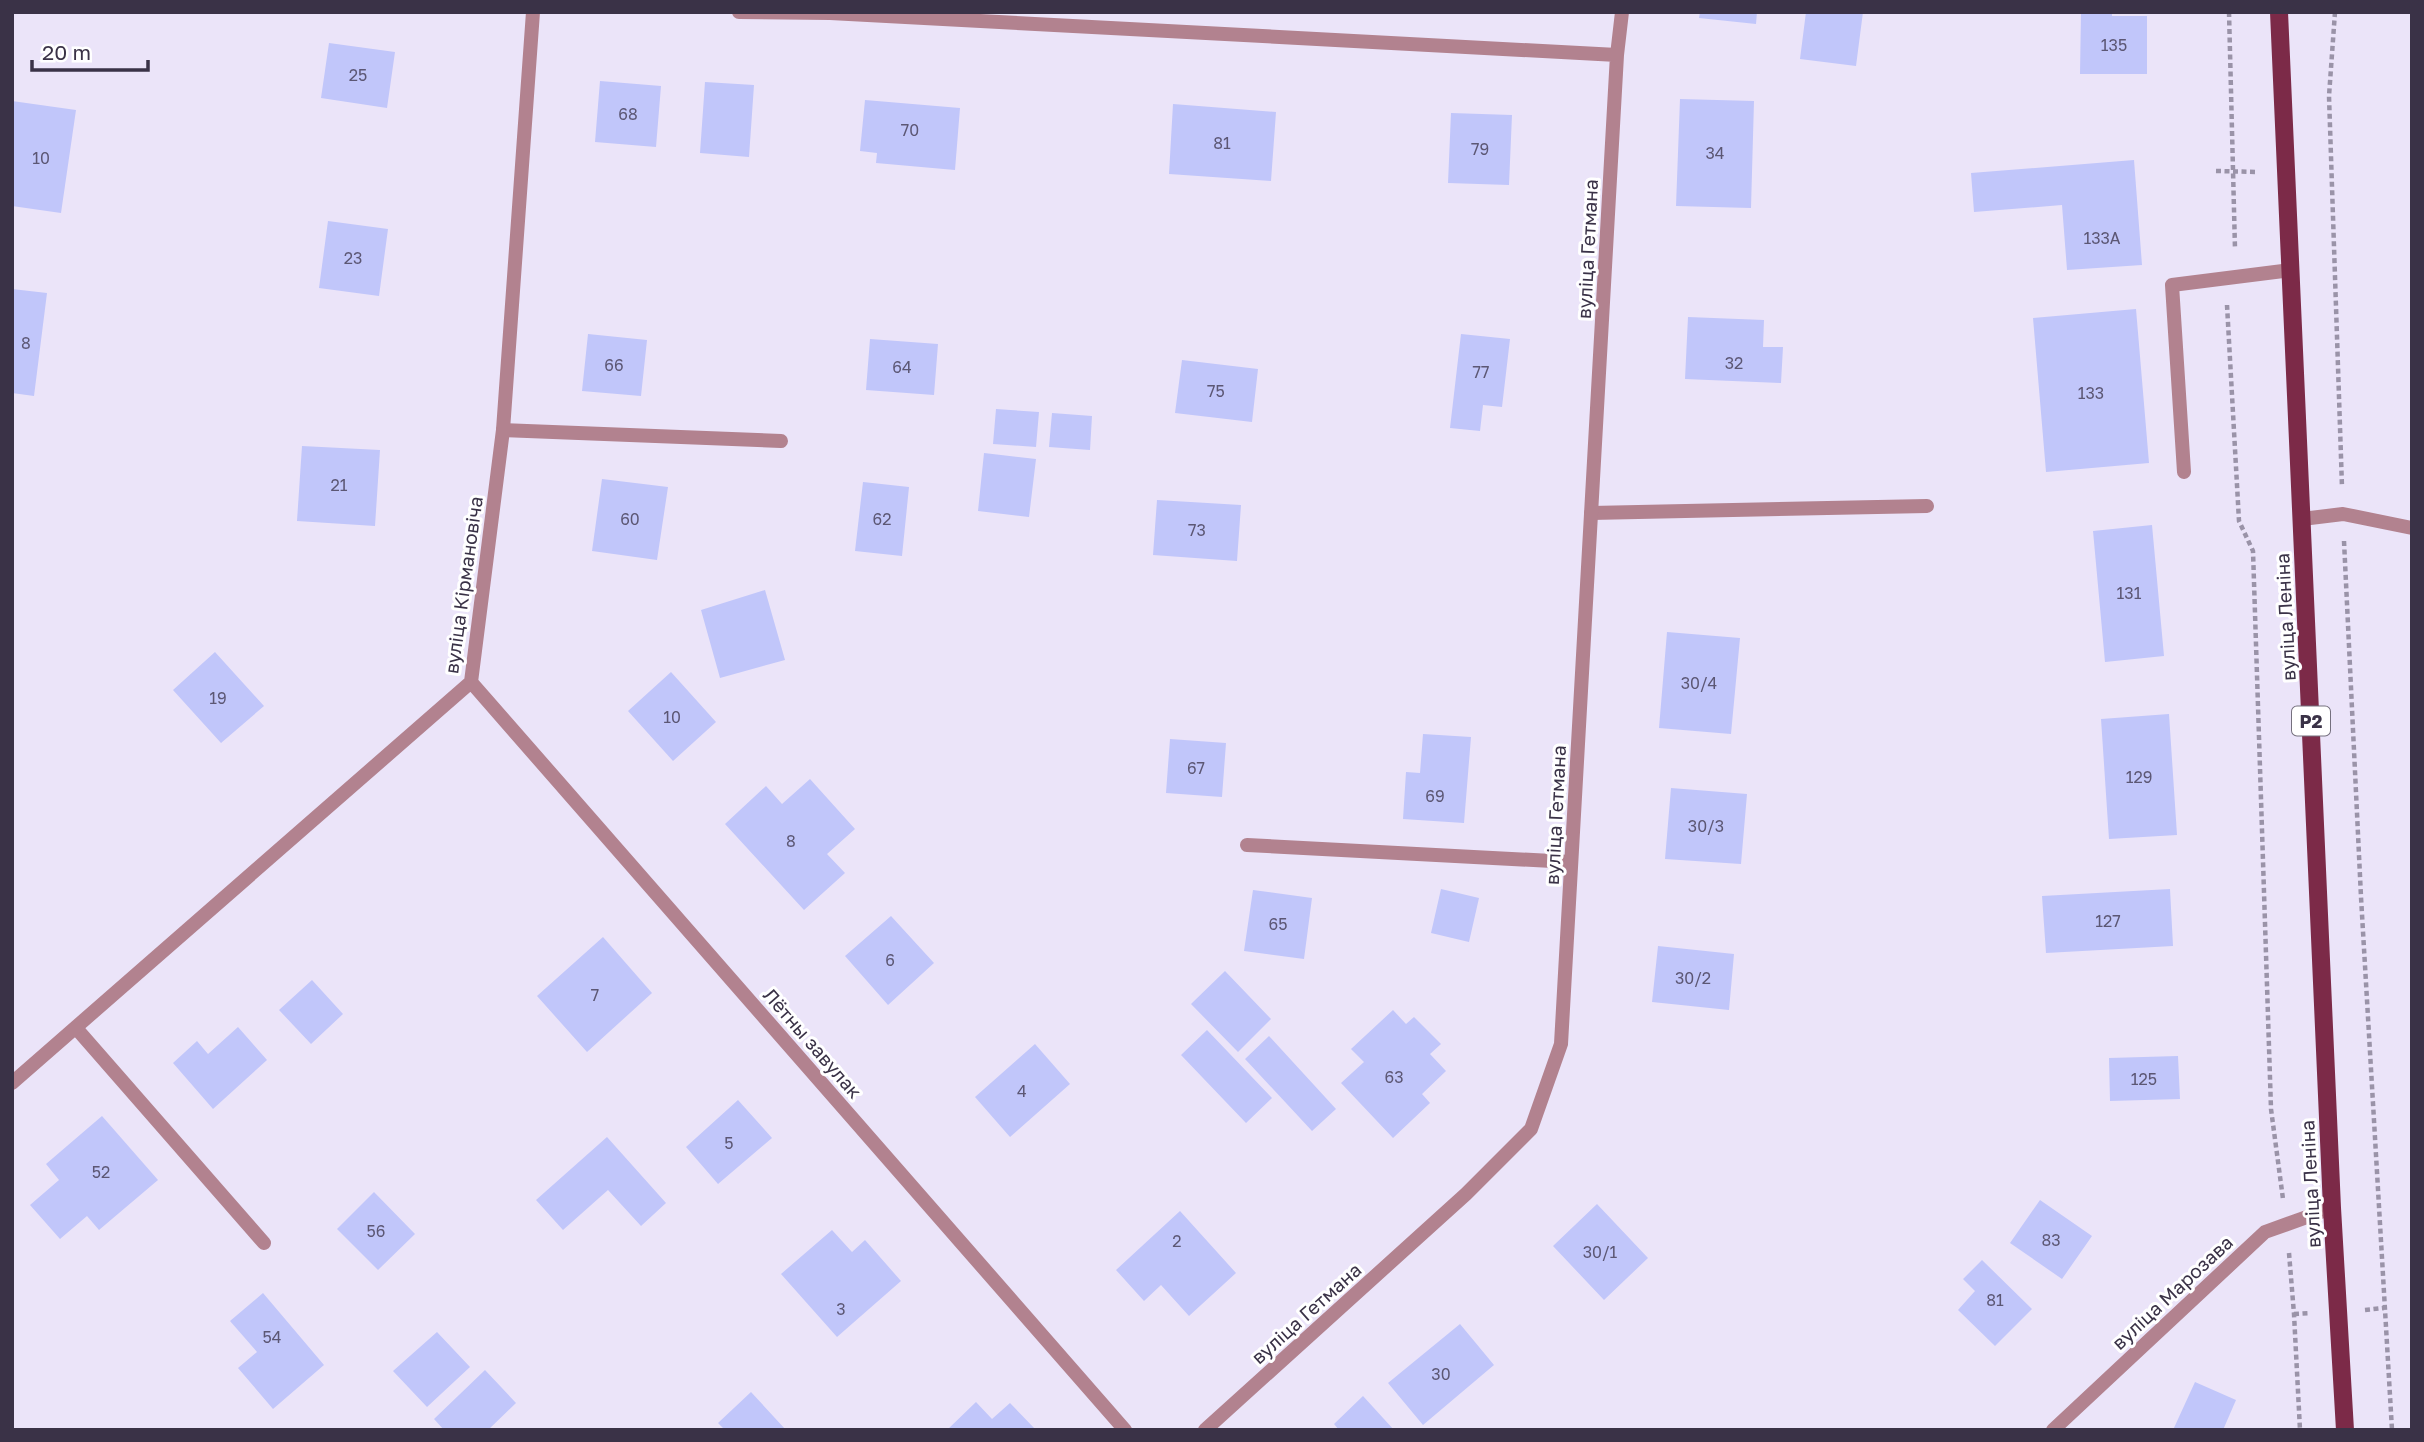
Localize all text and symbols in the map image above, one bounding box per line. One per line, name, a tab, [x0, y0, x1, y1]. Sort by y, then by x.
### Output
scale bar	[32, 28, 147, 72]
house number: 135	[2101, 35, 2127, 55]
text: 20 m	[42, 39, 91, 65]
house number: 25	[349, 65, 367, 85]
house number: 68	[618, 104, 638, 124]
house number: 70	[901, 120, 919, 140]
house number: 81	[1213, 133, 1231, 153]
house number: 79	[1471, 139, 1489, 159]
house number: 34	[1705, 143, 1725, 163]
house number: 10	[32, 148, 50, 168]
street label: вуліца Гетмана	[1572, 179, 1602, 319]
house number: 133А	[2083, 228, 2121, 248]
house number: 23	[344, 248, 362, 268]
house number: 8	[21, 333, 31, 353]
house number: 32	[1725, 353, 1743, 373]
house number: 66	[604, 355, 624, 375]
house number: 64	[892, 357, 912, 377]
house number: 77	[1473, 362, 1489, 382]
house number: 75	[1207, 381, 1225, 401]
house number: 133	[2078, 383, 2104, 403]
house number: 21	[330, 475, 348, 495]
street label: вуліца Кірмановіча	[439, 495, 487, 675]
house number: 60	[620, 509, 640, 529]
house number: 62	[873, 509, 891, 529]
house number: 73	[1188, 520, 1206, 540]
street label: вуліца Леніна	[2270, 553, 2300, 681]
house number: 131	[2117, 583, 2142, 603]
house number: 30/4	[1681, 673, 1717, 693]
house number: 19	[209, 688, 227, 708]
road number: Р2	[2292, 706, 2330, 736]
house number: 10	[663, 707, 681, 727]
street label: вуліца Гетмана	[1540, 745, 1570, 885]
house number: 67	[1187, 758, 1205, 778]
house number: 129	[2126, 767, 2152, 787]
house number: 69	[1425, 786, 1445, 806]
house number: 30/3	[1688, 816, 1724, 836]
house number: 8	[786, 831, 796, 851]
house number: 127	[2095, 911, 2121, 931]
house number: 65	[1269, 914, 1287, 934]
house number: 6	[885, 950, 895, 970]
house number: 30/2	[1675, 968, 1711, 988]
street label: Лётны завулак	[759, 983, 867, 1103]
house number: 7	[591, 985, 599, 1005]
house number: 63	[1384, 1067, 1404, 1087]
house number: 125	[2131, 1069, 2157, 1089]
house number: 4	[1017, 1081, 1027, 1101]
street label: вуліца Леніна	[2295, 1120, 2325, 1248]
house number: 5	[724, 1133, 734, 1153]
house number: 52	[92, 1162, 110, 1182]
house number: 56	[367, 1221, 385, 1241]
house number: 83	[2041, 1230, 2061, 1250]
street label: вуліца Марозава	[2107, 1230, 2237, 1354]
house number: 2	[1172, 1231, 1182, 1251]
house number: 30/1	[1583, 1242, 1618, 1262]
street label: вуліца Гетмана	[1246, 1258, 1366, 1368]
house number: 81	[1986, 1290, 2004, 1310]
house number: 3	[836, 1299, 846, 1319]
house number: 54	[262, 1327, 282, 1347]
house number: 30	[1431, 1364, 1451, 1384]

